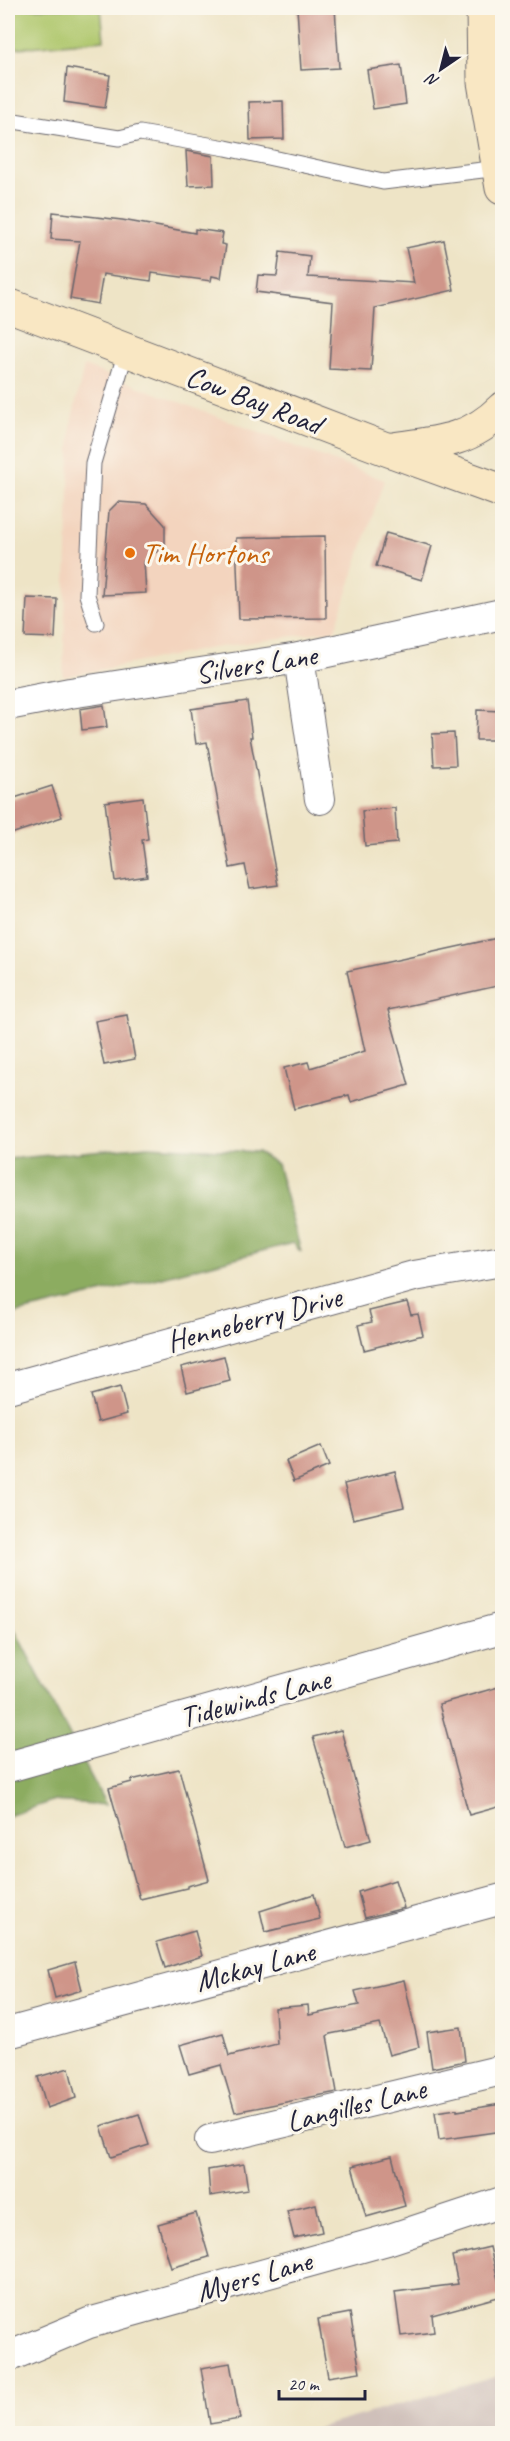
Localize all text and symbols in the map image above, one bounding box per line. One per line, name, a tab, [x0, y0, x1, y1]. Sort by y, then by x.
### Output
north arrow	[411, 39, 471, 99]
text: N	[421, 68, 443, 92]
street label: Cow Bay Road	[181, 357, 331, 445]
place label: Tim Hortons	[142, 534, 271, 572]
marker: Tim Hortons	[123, 546, 137, 560]
street label: Silvers Lane	[193, 635, 322, 692]
street label: Henneberry Drive	[163, 1277, 348, 1361]
street label: Tidewinds Lane	[176, 1659, 336, 1736]
street label: Mckay Lane	[191, 1931, 321, 2000]
street label: Langilles Lane	[282, 2069, 432, 2141]
street label: Myers Lane	[192, 2241, 318, 2311]
scale bar	[279, 2363, 364, 2401]
text: 20 m	[288, 2373, 321, 2395]

